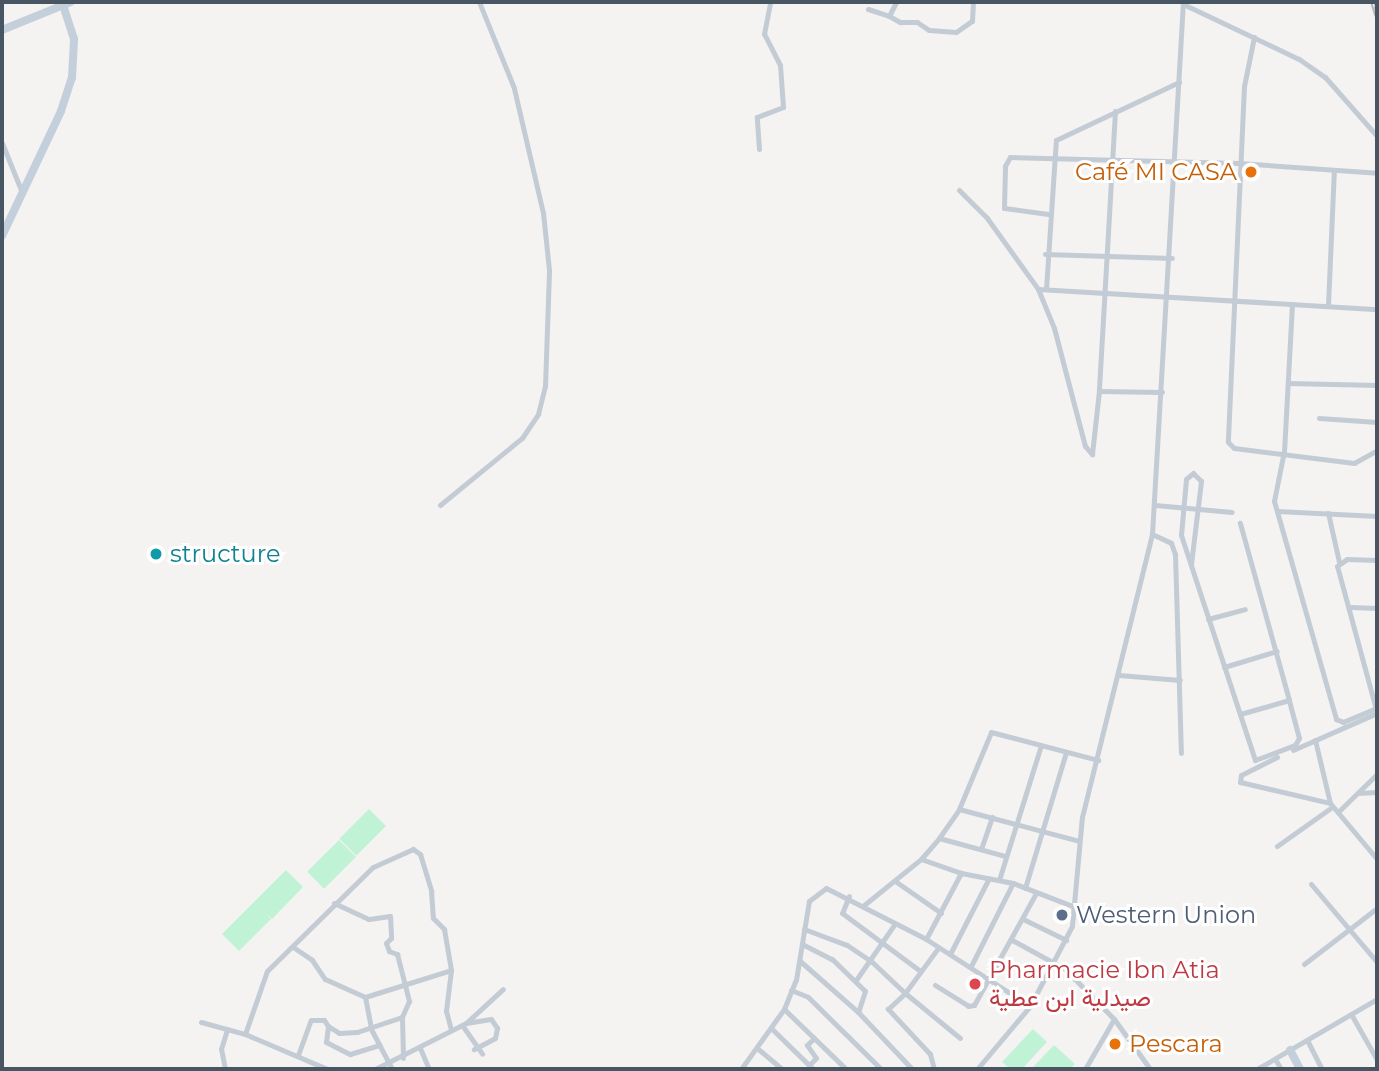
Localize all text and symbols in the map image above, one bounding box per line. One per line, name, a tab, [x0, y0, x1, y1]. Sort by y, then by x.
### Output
place label: Café MI CASA	[1075, 158, 1237, 186]
marker: Café MI CASA	[1243, 164, 1259, 180]
place label: structure	[170, 540, 281, 568]
marker: structure	[148, 546, 164, 562]
place label: Western Union	[1076, 901, 1256, 929]
marker: Western Union	[1054, 907, 1070, 923]
place label: Pharmacie Ibn Atia صيدلية ابن عطية	[989, 956, 1220, 1012]
marker: Pharmacie Ibn Atia صيدلية ابن عطية	[967, 976, 983, 992]
place label: Pescara	[1129, 1030, 1223, 1058]
marker: Pescara	[1107, 1036, 1123, 1052]

